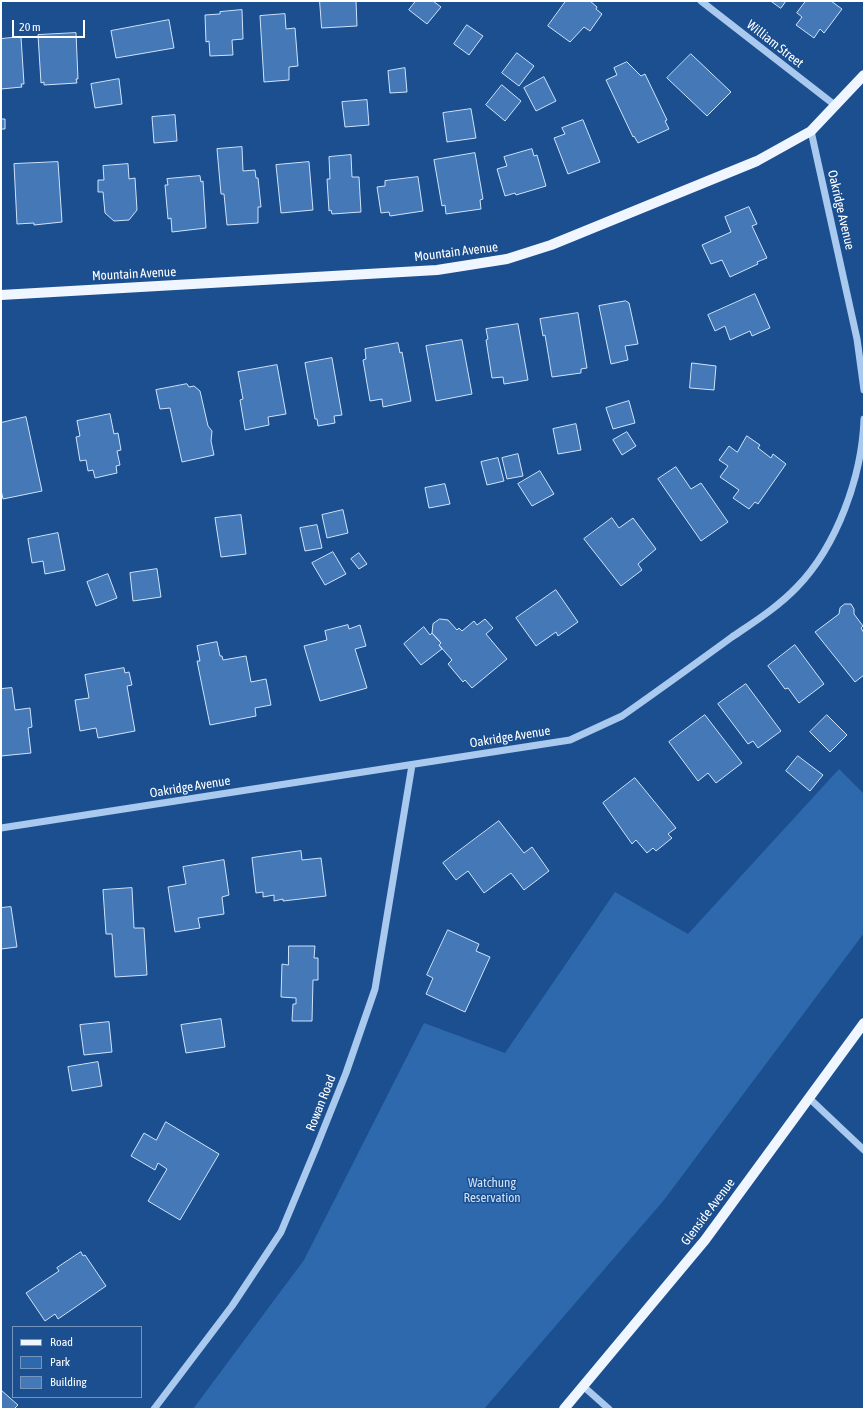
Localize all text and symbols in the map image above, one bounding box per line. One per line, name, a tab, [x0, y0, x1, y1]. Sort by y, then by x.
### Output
scale bar	[14, 12, 87, 38]
street label: William Street	[743, 17, 807, 71]
text: 20 m	[19, 20, 41, 34]
street label: Oakridge Avenue	[824, 169, 858, 251]
street label: Mountain Avenue	[413, 239, 499, 265]
street label: Mountain Avenue	[92, 264, 176, 284]
street label: Oakridge Avenue	[469, 723, 551, 751]
street label: Oakridge Avenue	[149, 773, 231, 801]
street label: Rowan Road	[303, 1073, 339, 1133]
park label: Watchung Reservation	[463, 1175, 521, 1206]
street label: Glenside Avenue	[678, 1175, 738, 1249]
legend	[12, 1326, 142, 1398]
text: Road	[50, 1335, 73, 1349]
text: Park	[50, 1355, 70, 1369]
text: Building	[50, 1375, 87, 1389]

